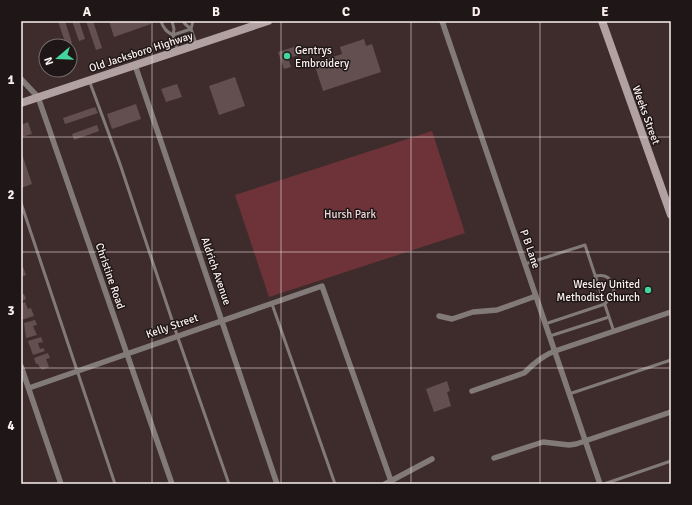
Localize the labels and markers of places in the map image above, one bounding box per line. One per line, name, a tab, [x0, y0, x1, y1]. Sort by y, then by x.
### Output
place label: Gentrys Embroidery	[295, 44, 350, 70]
marker: Gentrys Embroidery	[282, 51, 292, 61]
place label: Wesley United Methodist Church	[557, 278, 640, 304]
marker: Wesley United Methodist Church	[643, 285, 653, 295]

